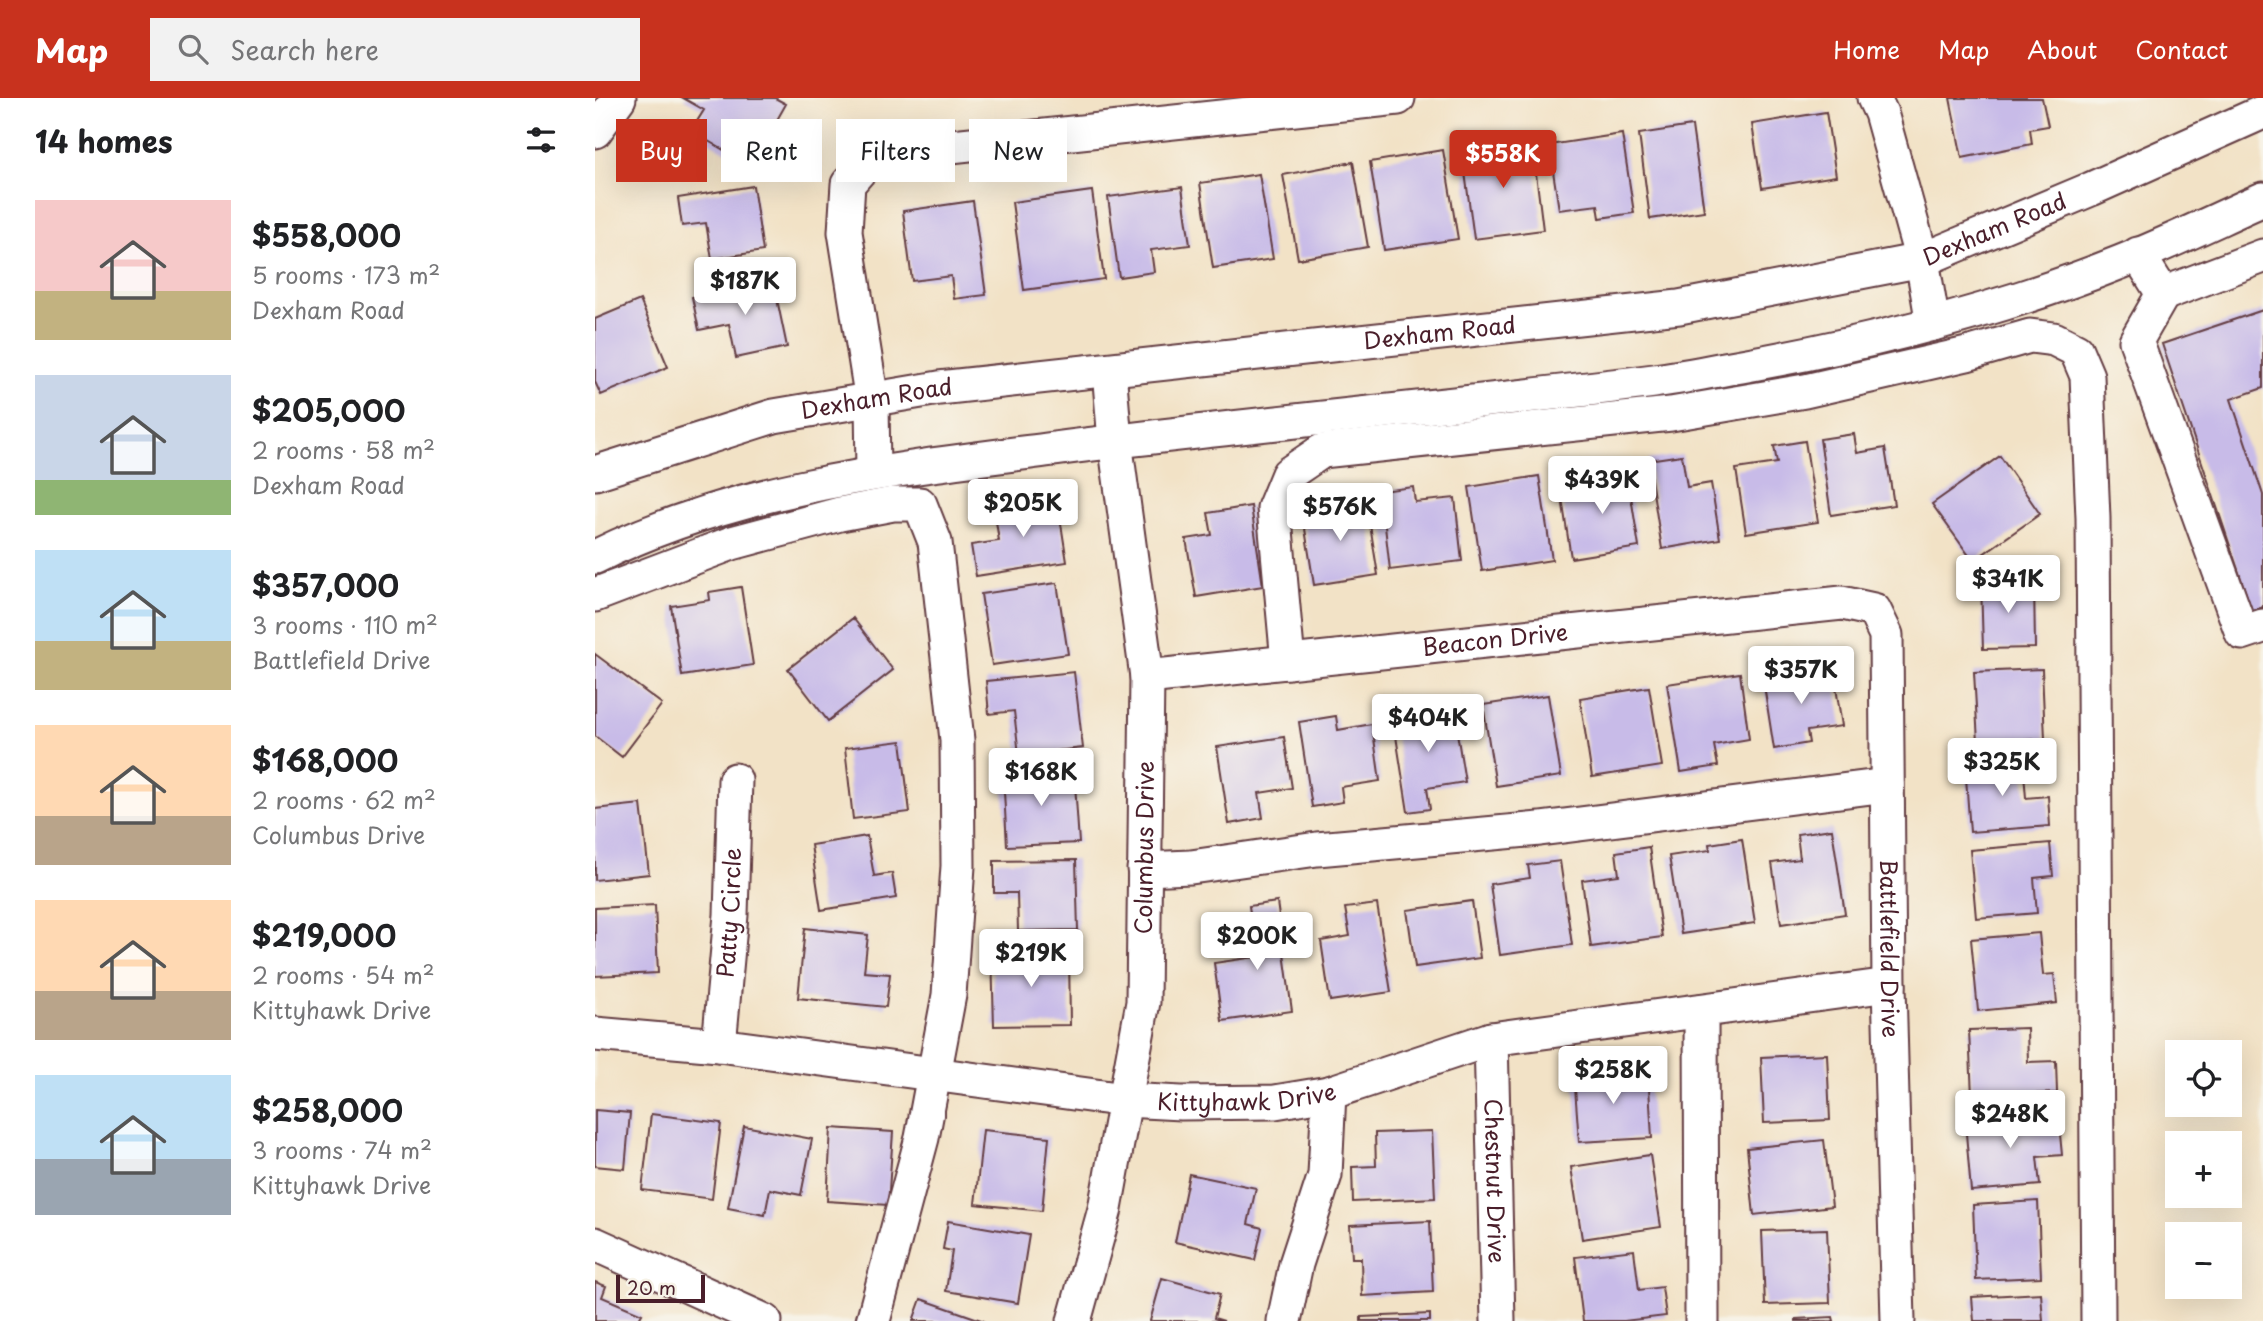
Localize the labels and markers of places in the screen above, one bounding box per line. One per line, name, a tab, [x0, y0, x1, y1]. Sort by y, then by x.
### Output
pin: $558K	[1454, 130, 1552, 190]
pin: $187K	[696, 258, 794, 317]
pin: $439K	[1553, 456, 1651, 516]
pin: $205K	[974, 480, 1072, 539]
pin: $576K	[1291, 484, 1389, 543]
pin: $341K	[1959, 556, 2057, 615]
pin: $357K	[1752, 646, 1850, 706]
pin: $404K	[1379, 694, 1477, 754]
pin: $325K	[1953, 738, 2051, 798]
pin: $168K	[992, 748, 1090, 808]
pin: $200K	[1208, 912, 1306, 972]
pin: $219K	[982, 930, 1080, 989]
pin: $258K	[1564, 1046, 1662, 1106]
pin: $248K	[1961, 1090, 2059, 1150]

